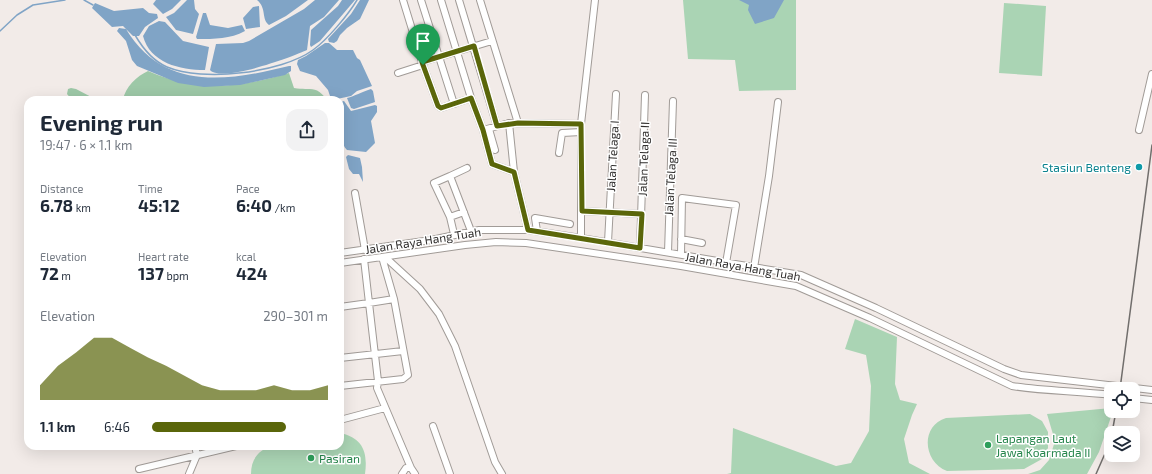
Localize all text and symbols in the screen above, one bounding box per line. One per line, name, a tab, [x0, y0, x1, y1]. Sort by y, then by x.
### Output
pin	[406, 24, 440, 65]
icon: arrive	[412, 30, 434, 52]
text: Evening run	[40, 109, 163, 135]
button: share	[286, 109, 328, 151]
street label: Jalan Telaga I	[603, 120, 621, 192]
street label: Jalan Telaga II	[635, 121, 651, 197]
text: 19:47 · 6 × 1.1 km	[40, 137, 132, 153]
street label: Jalan Telaga III	[661, 138, 679, 216]
place label: Stasiun Benteng	[1042, 160, 1131, 174]
marker: Stasiun Benteng	[1134, 162, 1144, 172]
text: Distance	[40, 182, 83, 195]
text: Time	[138, 182, 163, 195]
text: Pace	[236, 182, 260, 195]
text: 6.78	[40, 195, 73, 215]
text: 45:12	[138, 195, 180, 215]
text: 6:40	[236, 195, 272, 215]
text: km	[73, 201, 91, 214]
text: /km	[272, 201, 295, 214]
street label: Jalan Raya Hang Tuah	[364, 224, 482, 256]
street label: Jalan Raya Hang Tuah	[684, 249, 802, 283]
text: Elevation	[40, 250, 87, 263]
text: Heart rate	[138, 250, 189, 263]
text: kcal	[236, 250, 256, 263]
text: 72	[40, 263, 59, 283]
text: 137	[138, 263, 164, 283]
text: 424	[236, 263, 268, 283]
text: m	[59, 269, 71, 282]
text: bpm	[164, 269, 189, 282]
text: Elevation	[40, 308, 95, 324]
text: 290–301 m	[263, 308, 328, 324]
map controls	[1104, 382, 1140, 462]
button: locate	[1104, 382, 1140, 418]
text: 1.1 km	[40, 419, 75, 435]
text: 6:46	[104, 419, 130, 435]
button: layers	[1104, 426, 1140, 462]
place label: Lapangan Laut Jawa Koarmada II	[996, 431, 1090, 459]
marker: Lapangan Laut Jawa Koarmada II	[983, 440, 993, 450]
place label: Pasiran	[319, 451, 360, 465]
marker: Pasiran	[306, 453, 316, 463]

